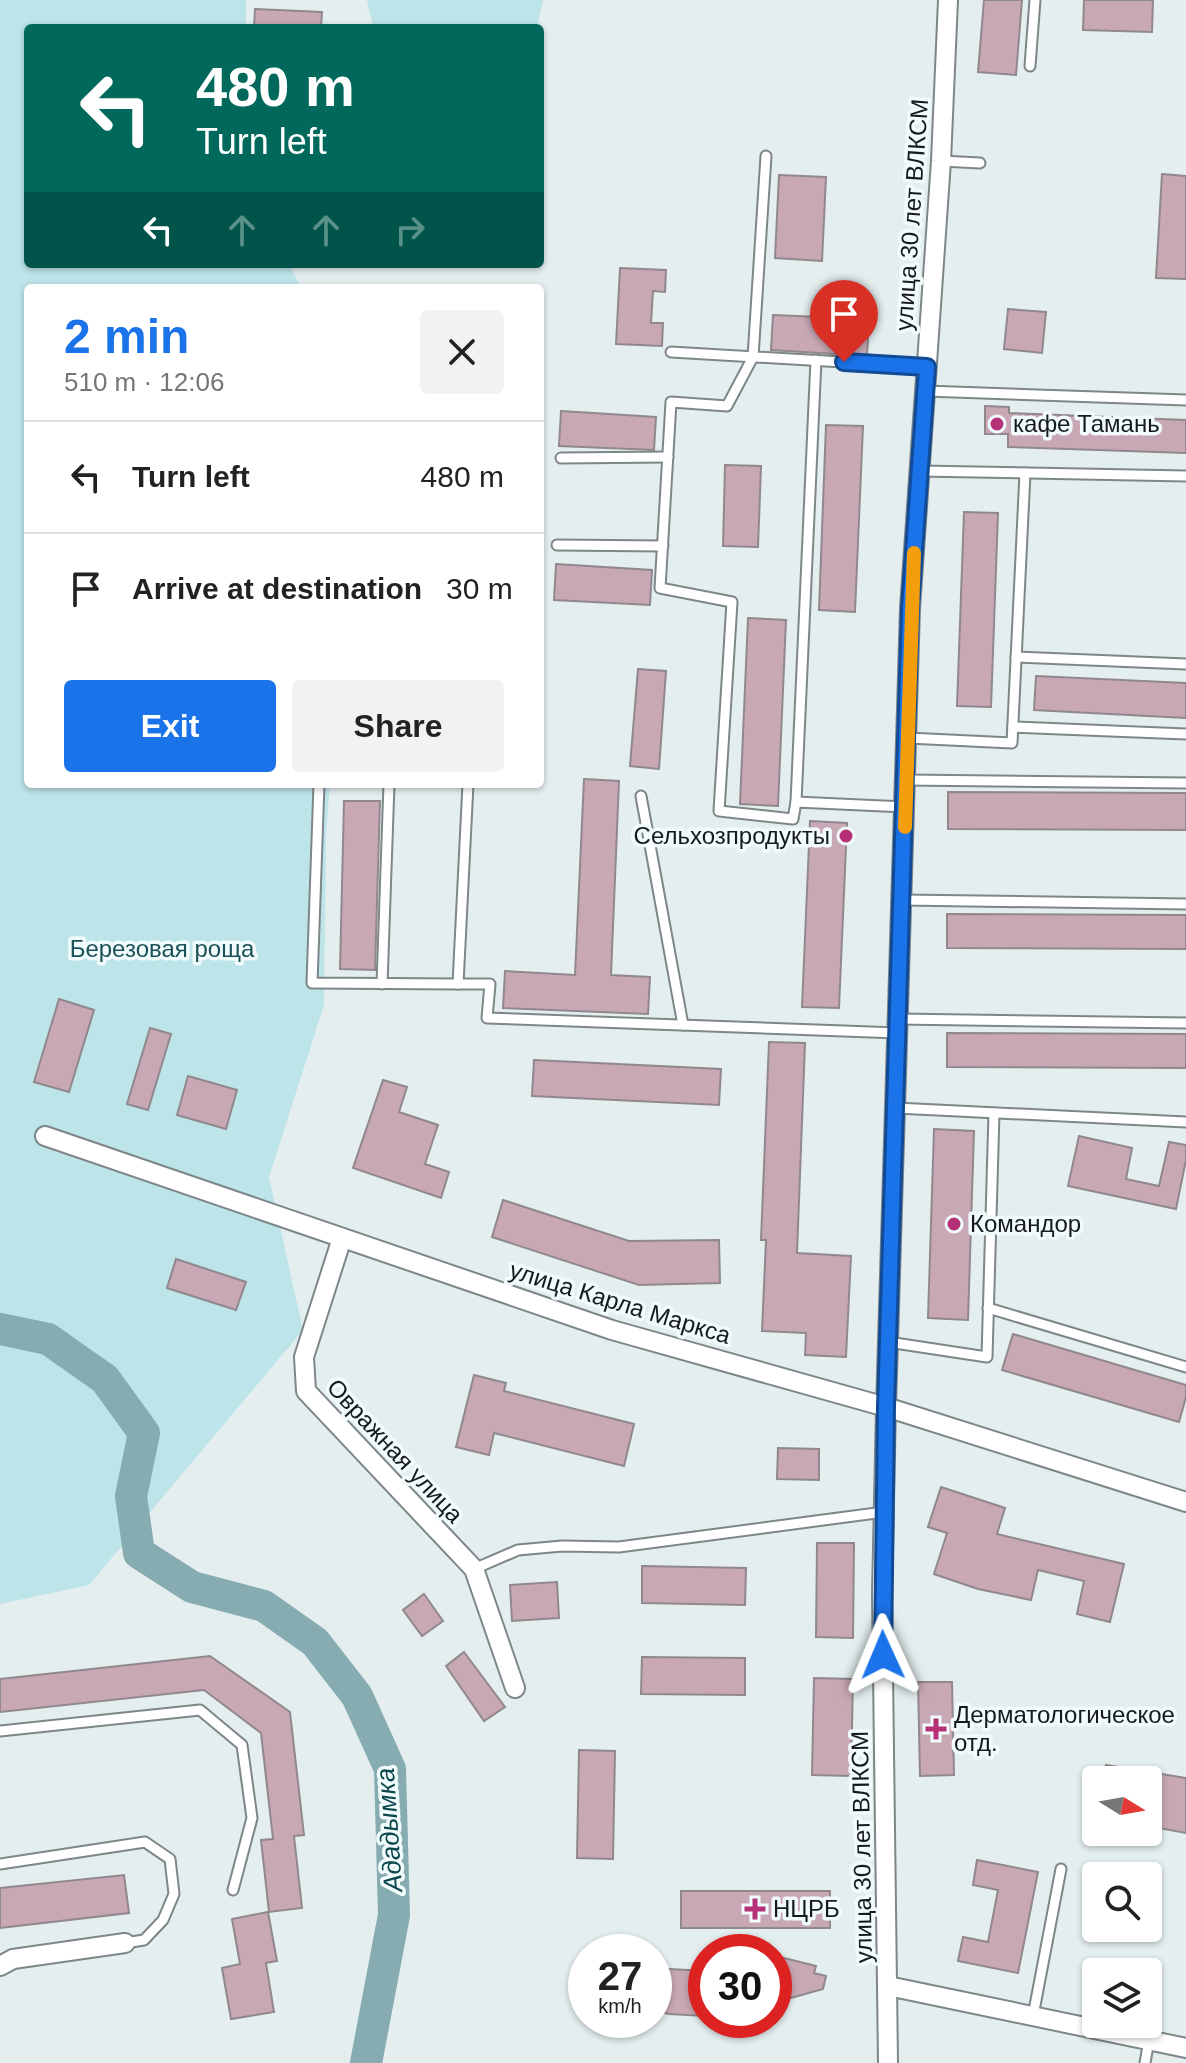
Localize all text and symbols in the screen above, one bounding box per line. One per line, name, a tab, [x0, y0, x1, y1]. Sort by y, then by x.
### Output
text: 480 m	[196, 55, 355, 118]
icon: left	[64, 56, 168, 160]
street label: улица 30 лет ВЛКСМ	[890, 98, 933, 332]
text: Turn left	[196, 121, 327, 162]
icon: left	[136, 208, 180, 252]
icon: ahead	[220, 208, 264, 252]
icon: ahead	[304, 208, 348, 252]
icon: right	[388, 208, 432, 252]
pin	[810, 280, 878, 362]
icon: arrive	[822, 292, 866, 336]
text: 2 min	[64, 310, 189, 363]
button: close	[420, 310, 504, 394]
text: 510 m · 12:06	[64, 367, 224, 397]
place label: кафе Тамань	[1013, 410, 1160, 437]
marker: кафе Тамань	[988, 415, 1006, 433]
icon: left	[64, 455, 108, 499]
text: Turn left	[132, 460, 250, 493]
text: 480 m	[421, 460, 504, 493]
icon: arrive	[64, 567, 108, 611]
text: Arrive at destination	[132, 572, 422, 605]
text: 30 m	[446, 572, 513, 605]
button: Exit	[64, 680, 276, 772]
button: Share	[292, 680, 504, 772]
place label: Сельхозпродукты	[634, 822, 830, 849]
marker: Сельхозпродукты	[837, 827, 855, 845]
park label: Березовая роща	[70, 935, 255, 962]
place label: Командор	[970, 1210, 1081, 1237]
marker: Командор	[945, 1215, 963, 1233]
street label: улица Карла Маркса	[506, 1256, 734, 1349]
street label: Овражная улица	[322, 1373, 469, 1529]
position arrow	[841, 1613, 925, 1697]
place label: Дерматологическое отд.	[954, 1701, 1175, 1756]
marker: Дерматологическое отд.	[925, 1718, 947, 1740]
street label: улица 30 лет ВЛКСМ	[846, 1731, 877, 1963]
north arrow	[1082, 1766, 1162, 1846]
map controls	[1082, 1766, 1162, 2038]
water label: Ададымка	[370, 1767, 408, 1895]
button: search	[1082, 1862, 1162, 1942]
place label: НЦРБ	[773, 1895, 840, 1922]
marker: НЦРБ	[744, 1898, 766, 1920]
speed limit sign: 30	[688, 1934, 792, 2038]
text: 27	[598, 1954, 642, 1998]
button: layers	[1082, 1958, 1162, 2038]
text: km/h	[598, 1995, 642, 2017]

